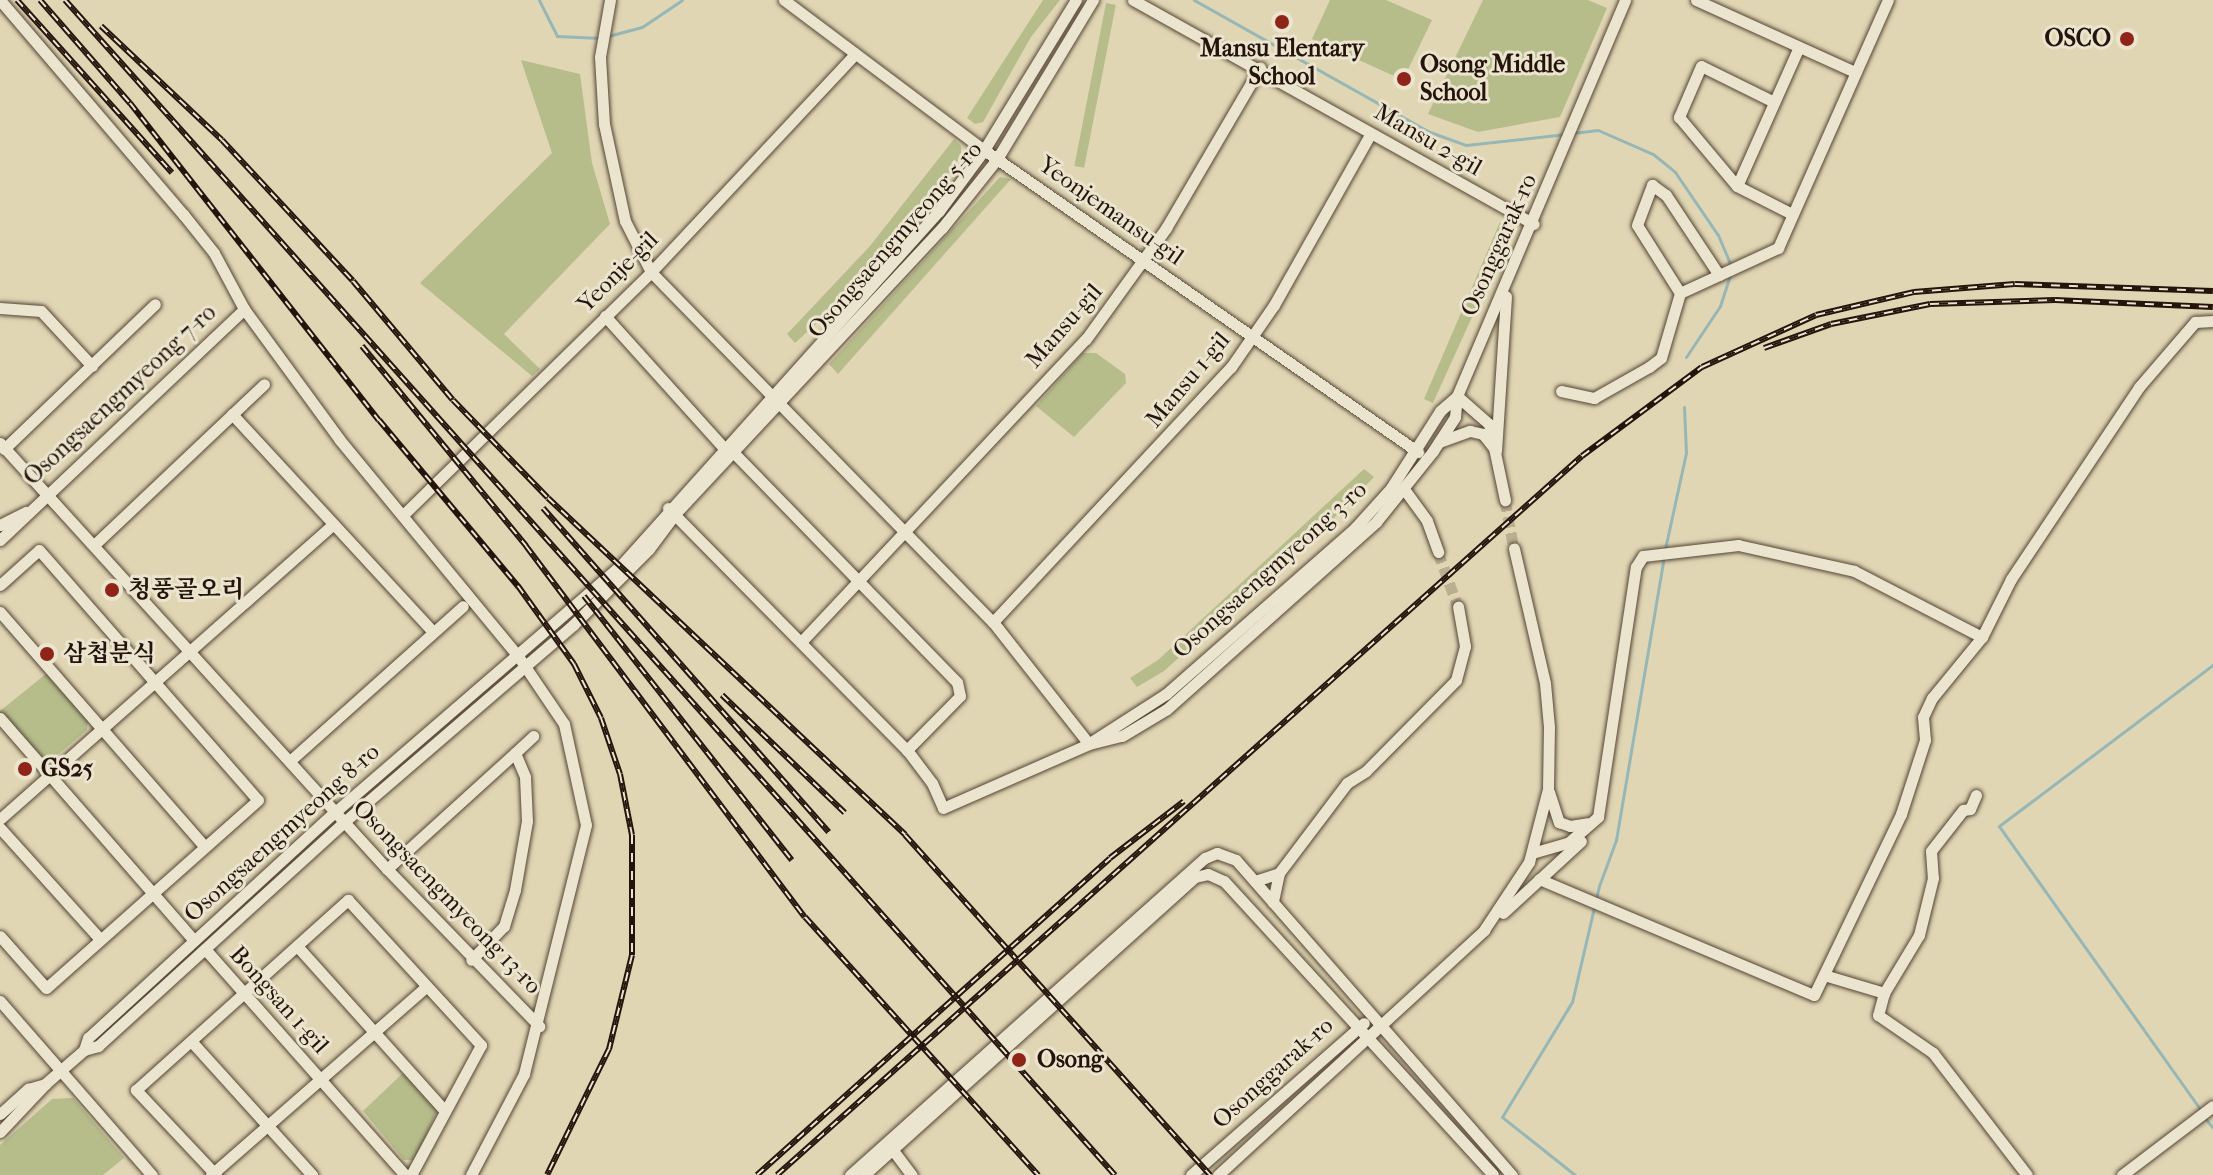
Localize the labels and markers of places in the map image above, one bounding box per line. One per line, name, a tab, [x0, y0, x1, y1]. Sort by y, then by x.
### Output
marker: Mansu Elentary School	[1273, 13, 1291, 31]
place label: OSCO	[2044, 25, 2111, 53]
marker: OSCO	[2118, 30, 2136, 48]
place label: Mansu Elentary School	[1200, 35, 1364, 91]
place label: Osong Middle School	[1420, 51, 1565, 107]
marker: Osong Middle School	[1395, 70, 1413, 88]
place label: 청풍골오리	[128, 576, 244, 604]
marker: 청풍골오리	[103, 581, 121, 599]
place label: 삼첩분식	[63, 640, 156, 668]
marker: 삼첩분식	[38, 645, 56, 663]
place label: GS25	[41, 755, 93, 783]
marker: GS25	[16, 760, 34, 778]
place label: Osong	[1037, 1046, 1104, 1074]
marker: Osong	[1008, 1049, 1030, 1071]

